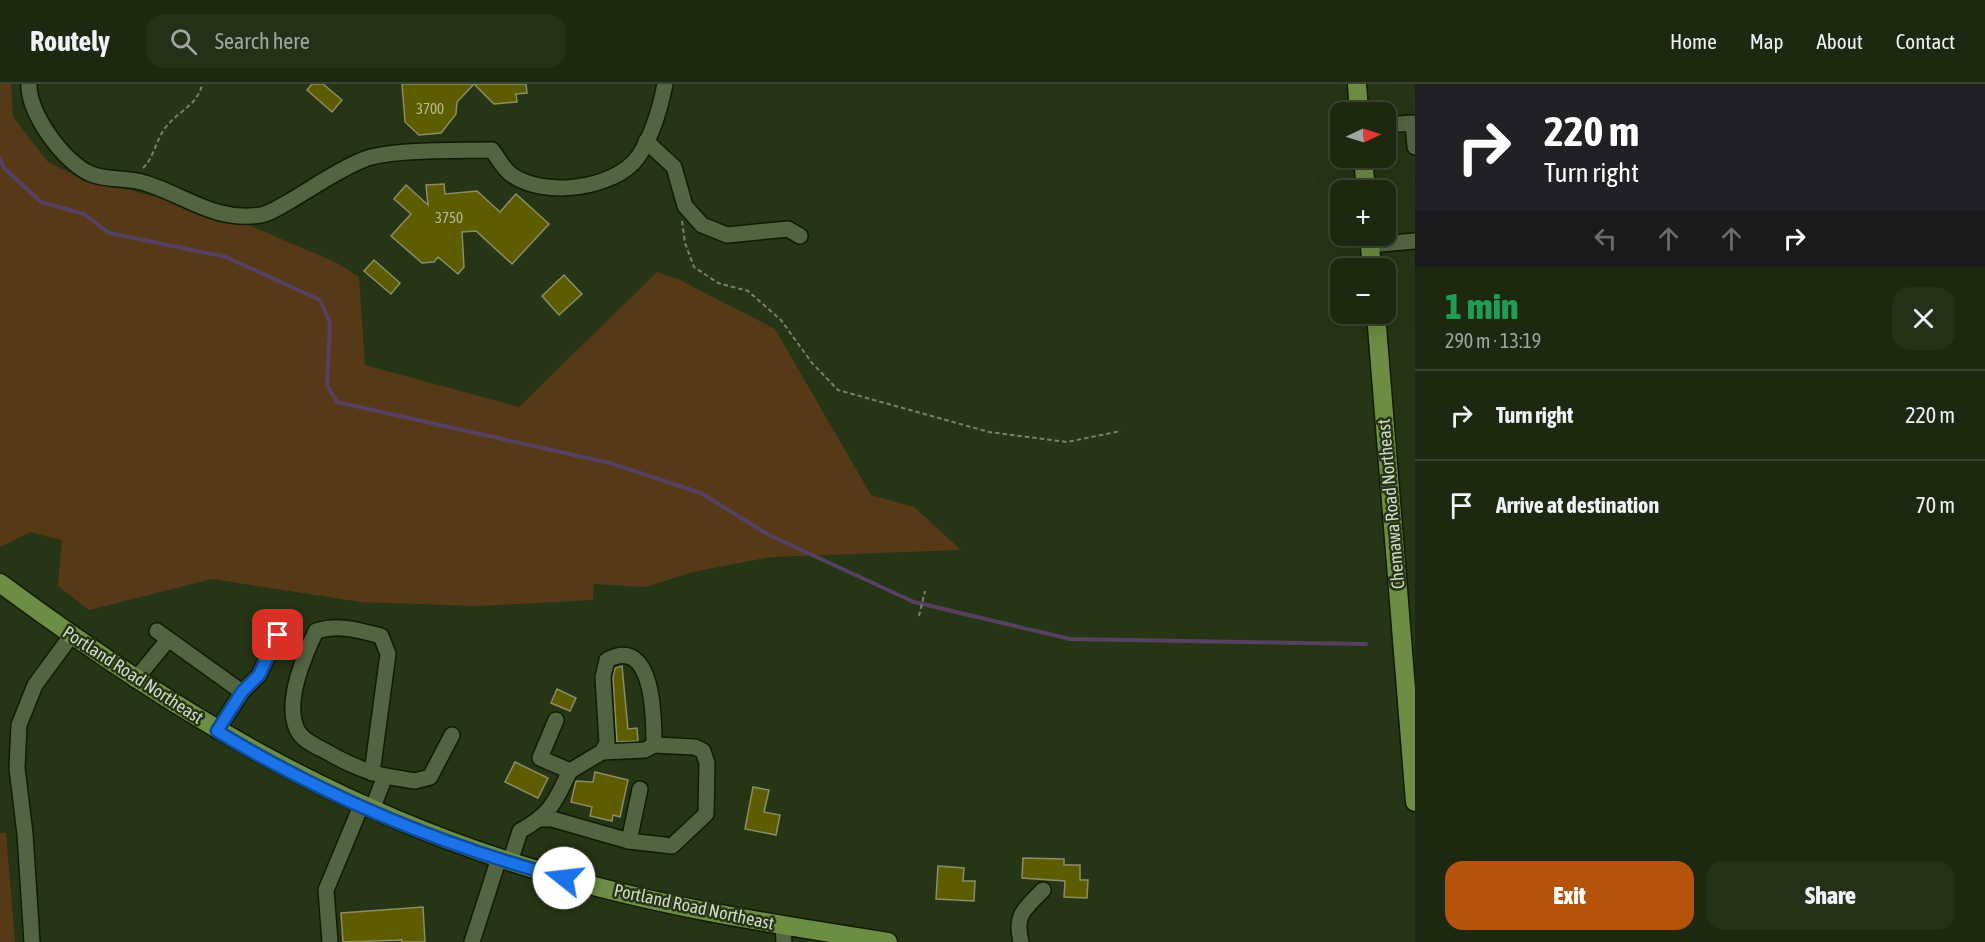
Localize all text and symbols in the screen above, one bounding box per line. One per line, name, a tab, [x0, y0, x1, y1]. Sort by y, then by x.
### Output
search box	[146, 14, 566, 68]
text: Routely	[30, 25, 110, 57]
icon: search	[167, 25, 200, 58]
text: Search here	[215, 28, 310, 54]
text: Home	[1670, 29, 1717, 53]
text: Map	[1750, 29, 1784, 53]
text: About	[1817, 29, 1863, 53]
text: Contact	[1896, 29, 1955, 53]
house number: 3700	[416, 100, 444, 117]
north arrow	[1330, 102, 1396, 168]
map controls	[1330, 102, 1396, 324]
text: 220 m	[1544, 107, 1639, 155]
icon: right	[1445, 108, 1523, 186]
text: Turn right	[1544, 157, 1639, 188]
button: +	[1330, 180, 1396, 246]
house number: 3750	[435, 209, 463, 226]
icon: left	[1589, 222, 1622, 255]
icon: ahead	[1652, 222, 1685, 255]
icon: ahead	[1715, 222, 1748, 255]
icon: right	[1778, 222, 1811, 255]
button: −	[1330, 258, 1396, 324]
text: 1 min	[1445, 285, 1519, 327]
button: close	[1892, 287, 1955, 350]
text: 290 m · 13:19	[1445, 329, 1541, 352]
icon: right	[1445, 399, 1478, 432]
text: Turn right	[1496, 402, 1573, 428]
text: 220 m	[1905, 402, 1955, 428]
street label: Chemawa Road Northeast	[1373, 418, 1408, 590]
icon: arrive	[1445, 489, 1478, 522]
text: Arrive at destination	[1496, 492, 1659, 518]
text: 70 m	[1915, 492, 1955, 518]
pin	[252, 609, 303, 660]
icon: arrive	[261, 618, 294, 651]
street label: Portland Road Northeast	[59, 621, 207, 728]
position arrow	[532, 846, 596, 910]
button: Exit	[1445, 861, 1694, 930]
button: Share	[1706, 861, 1955, 930]
street label: Portland Road Northeast	[612, 879, 776, 934]

